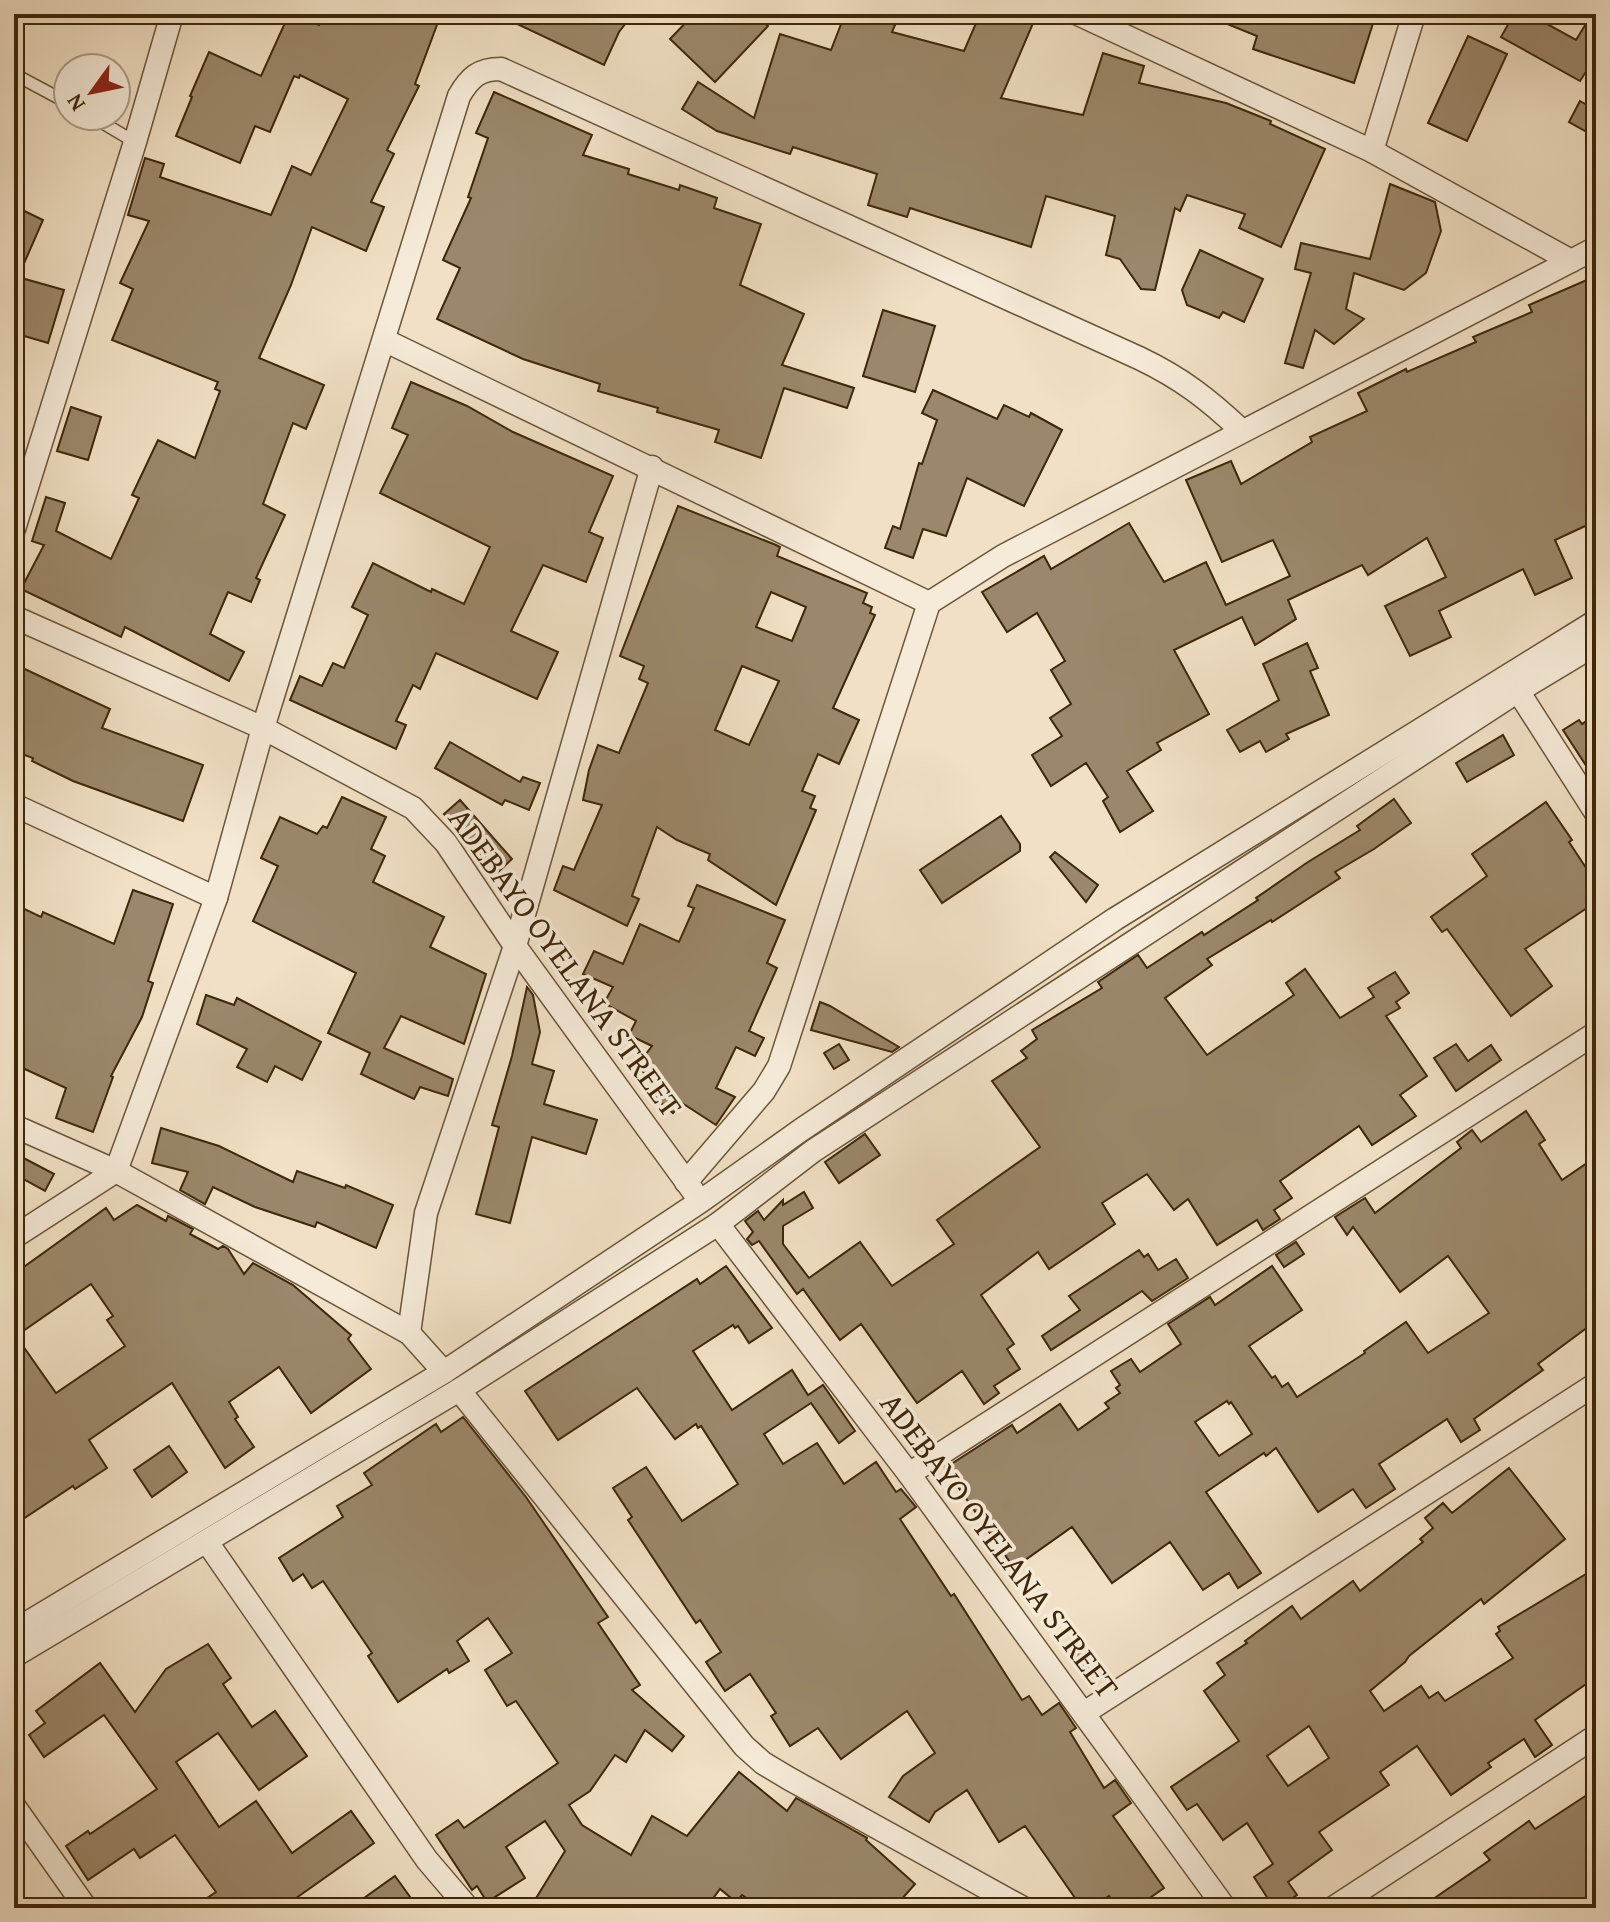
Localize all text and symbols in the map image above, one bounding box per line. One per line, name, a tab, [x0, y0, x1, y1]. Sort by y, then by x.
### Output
north arrow	[52, 52, 132, 132]
text: N	[58, 88, 93, 118]
street label: ADEBAYO OYELANA STREET	[437, 797, 695, 1127]
street label: ADEBAYO OYELANA STREET	[869, 1382, 1131, 1708]

